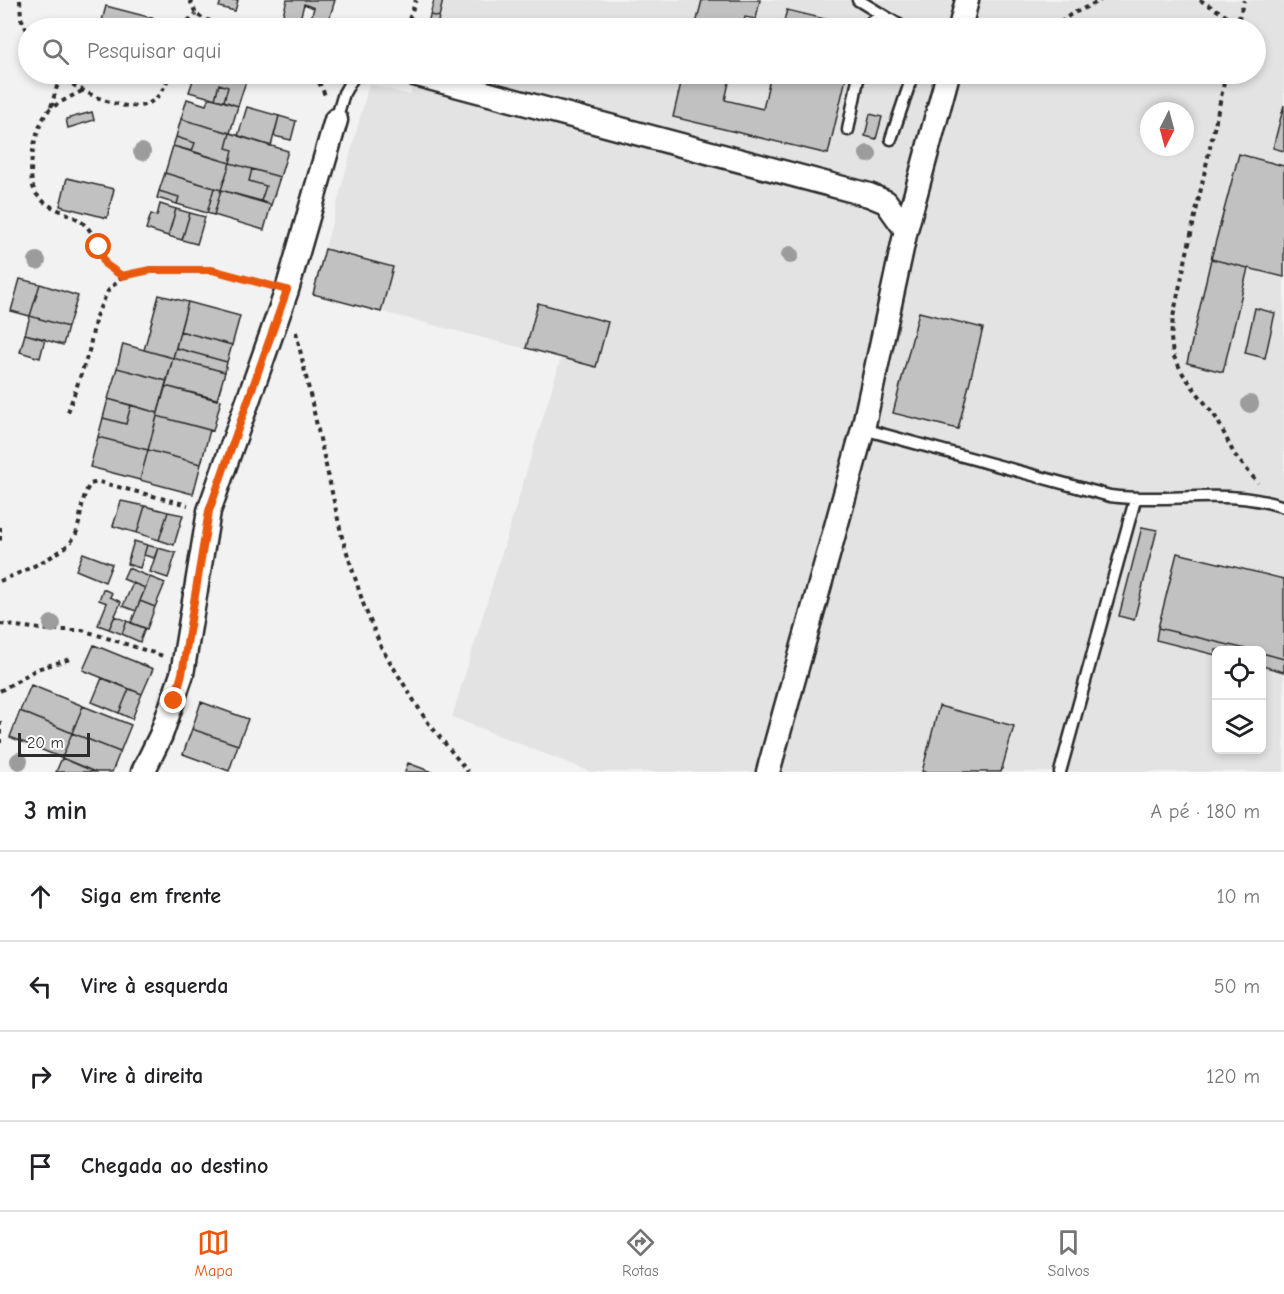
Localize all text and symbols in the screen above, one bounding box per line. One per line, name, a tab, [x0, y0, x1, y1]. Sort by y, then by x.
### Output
search box	[18, 18, 1266, 84]
icon: search	[39, 35, 72, 68]
text: Pesquisar aqui	[87, 38, 222, 64]
north arrow	[1140, 102, 1194, 156]
route start	[85, 233, 111, 259]
map controls	[1212, 646, 1266, 754]
button: locate	[1212, 646, 1266, 700]
route end	[160, 687, 186, 713]
button: layers	[1212, 700, 1266, 754]
scale bar	[18, 730, 90, 758]
text: 20 m	[27, 734, 64, 752]
text: 3 min	[24, 796, 87, 826]
text: A pé · 180 m	[1151, 800, 1260, 823]
icon: ahead	[24, 880, 57, 913]
text: Siga em frente	[81, 883, 221, 909]
text: 10 m	[1217, 885, 1260, 908]
icon: left	[24, 970, 57, 1003]
text: Vire à esquerda	[81, 973, 229, 999]
text: 50 m	[1214, 975, 1260, 998]
icon: right	[24, 1060, 57, 1093]
text: Vire à direita	[81, 1063, 203, 1089]
text: 120 m	[1206, 1065, 1260, 1088]
icon: arrive	[24, 1150, 57, 1183]
text: Chegada ao destino	[81, 1153, 268, 1179]
tab: Mapa	[194, 1226, 233, 1280]
tab: Rotas	[622, 1226, 659, 1280]
tab: Salvos	[1048, 1226, 1090, 1280]

